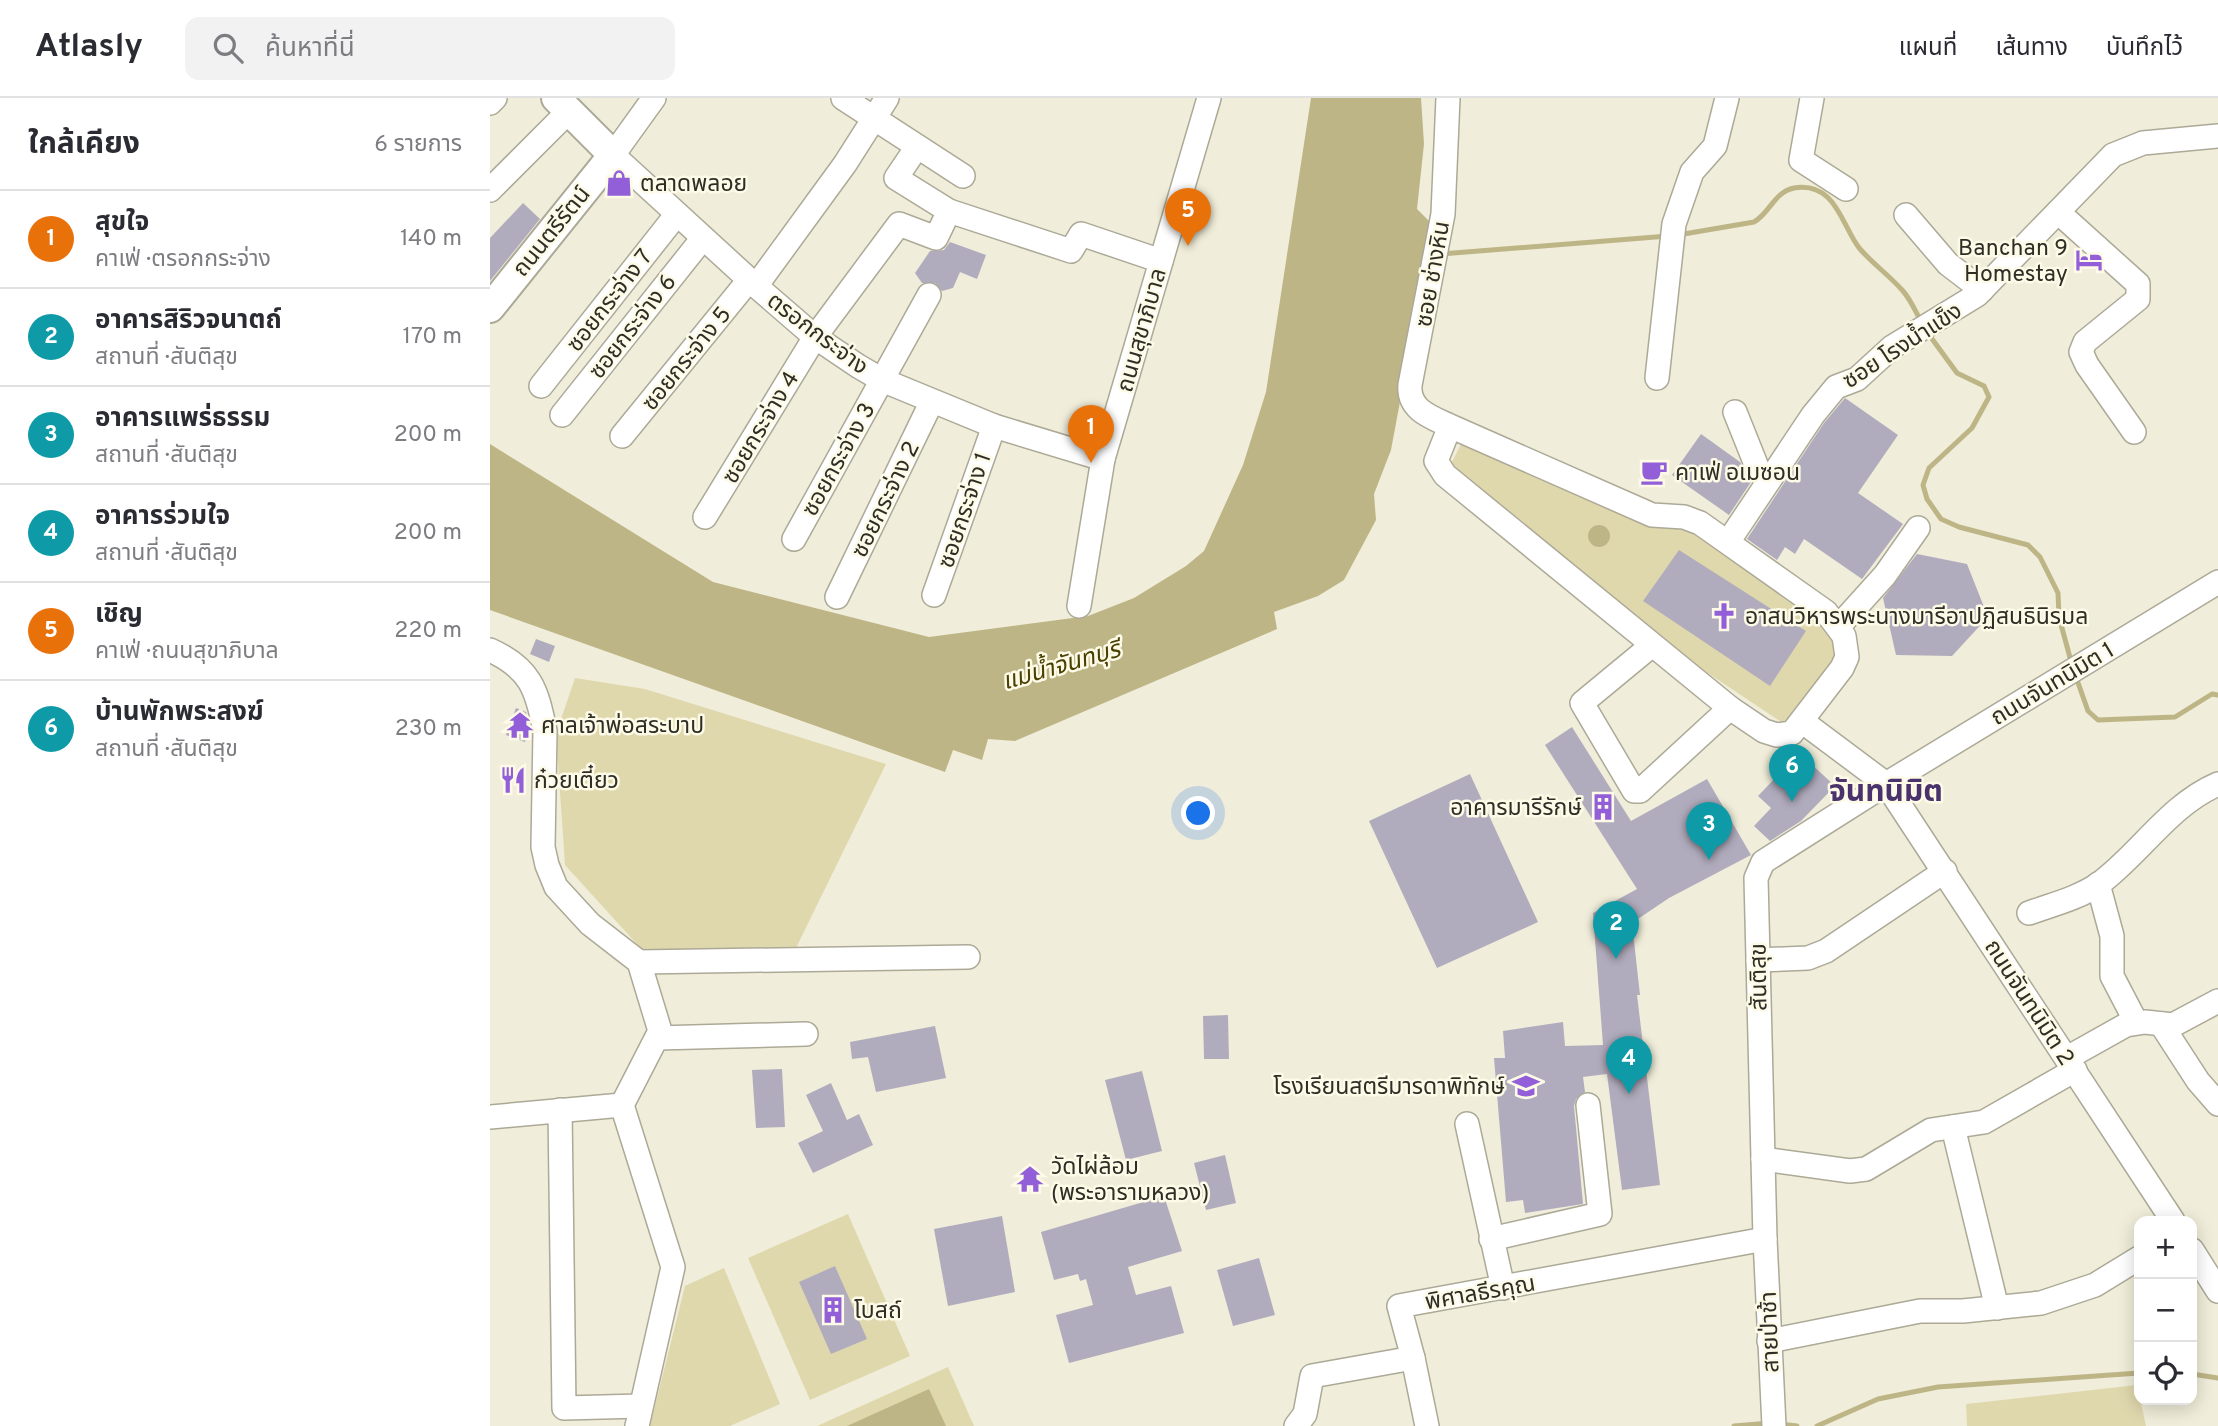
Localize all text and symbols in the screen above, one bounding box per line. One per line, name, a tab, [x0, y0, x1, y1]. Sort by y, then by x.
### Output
search box	[185, 17, 675, 80]
text: Atlasly	[35, 27, 143, 69]
icon: search	[209, 29, 247, 67]
text: ค้นหาที่นี่	[265, 33, 355, 66]
text: แผนที่	[1899, 34, 1957, 64]
text: เส้นทาง	[1995, 34, 2068, 64]
text: บันทึกไว้	[2106, 34, 2183, 64]
text: ใกล้เคียง	[28, 127, 140, 164]
text: 6 รายการ	[374, 131, 462, 160]
shop icon: ตลาดพลอย	[604, 168, 634, 198]
place label: ตลาดพลอย	[640, 171, 747, 200]
street label: ถนนตรีรัตน์	[508, 182, 598, 284]
pin: 5	[1165, 188, 1211, 246]
text: สุขใจ	[95, 207, 149, 240]
street label: ซอย ช่างหิน	[1411, 219, 1458, 330]
text: 1	[46, 225, 56, 254]
text: 140 m	[400, 225, 462, 254]
place label: Banchan 9 Homestay	[1958, 235, 2068, 290]
street label: ซอยกระจ่าง 7	[562, 244, 660, 359]
hotel icon: Banchan 9 Homestay	[2074, 245, 2104, 275]
text: คาเฟ่ · ตรอกกระจ่าง	[95, 246, 271, 275]
street label: ถนนสุขาภิบาล	[1112, 265, 1175, 396]
street label: ซอยกระจ่าง 6	[584, 269, 684, 386]
street label: ตรอกกระจ่าง	[760, 287, 873, 383]
street label: ซอย โรงน้ำแข็ง	[1836, 294, 1969, 396]
street label: ซอยกระจ่าง 5	[637, 301, 739, 418]
text: อาคารสิริวจนาตถ์	[95, 305, 282, 338]
text: 2	[44, 323, 58, 352]
text: 170 m	[403, 323, 462, 352]
text: สถานที่ · สันติสุข	[95, 344, 238, 373]
street label: ซอยกระจ่าง 4	[717, 367, 807, 490]
street label: ซอยกระจ่าง 3	[797, 398, 883, 522]
text: อาคารแพร่ธรรม	[95, 403, 270, 436]
pin: 1	[1068, 405, 1114, 463]
text: 3	[44, 421, 58, 450]
text: 200 m	[394, 421, 462, 450]
street label: ซอยกระจ่าง 2	[847, 437, 928, 563]
text: สถานที่ · สันติสุข	[95, 442, 238, 471]
street label: ซอยกระจ่าง 1	[933, 449, 1000, 572]
cafe icon: คาเฟ่ อเมซอน	[1639, 457, 1669, 487]
place label: คาเฟ่ อเมซอน	[1675, 460, 1800, 489]
text: อาคารร่วมใจ	[95, 501, 230, 534]
text: 4	[44, 519, 58, 548]
text: 200 m	[394, 519, 462, 548]
text: สถานที่ · สันติสุข	[95, 540, 238, 569]
text: เชิญ	[95, 599, 143, 632]
church icon: อาสนวิหารพระนางมารีอาปฏิสนธินิรมล	[1709, 601, 1739, 631]
place label: อาสนวิหารพระนางมารีอาปฏิสนธินิรมล	[1745, 604, 2088, 633]
text: 5	[44, 617, 58, 646]
text: 220 m	[394, 617, 462, 646]
water label: แม่น้ำจันทบุรี	[998, 631, 1128, 698]
street label: ถนนจันทนิมิต 1	[1986, 637, 2120, 733]
text: คาเฟ่ · ถนนสุขาภิบาล	[95, 638, 279, 667]
text: บ้านพักพระสงฆ์	[95, 697, 264, 730]
temple icon: ศาลเจ้าพ่อสระบาป	[505, 710, 535, 740]
place label: ศาลเจ้าพ่อสระบาป	[541, 713, 704, 742]
text: 6	[44, 715, 58, 744]
text: 230 m	[395, 715, 462, 744]
text: สถานที่ · สันติสุข	[95, 736, 238, 765]
pin: 6	[1769, 744, 1815, 802]
place label: ก๋วยเตี๋ยว	[534, 764, 619, 797]
restaurant icon: ก๋วยเตี๋ยว	[498, 765, 528, 795]
district label: จันทนิมิต	[1829, 775, 1943, 812]
building icon: อาคารมารีรักษ์	[1588, 792, 1618, 822]
place label: อาคารมารีรักษ์	[1450, 795, 1582, 824]
your location	[1181, 796, 1215, 830]
pin: 3	[1686, 802, 1732, 860]
pin: 2	[1593, 901, 1639, 959]
street label: ถนนจันทนิมิต 2	[1976, 935, 2079, 1072]
street label: สันติสุข	[1745, 943, 1776, 1011]
pin: 4	[1606, 1036, 1652, 1094]
school or university icon: โรงเรียนสตรีมารดาพิทักษ์	[1511, 1071, 1541, 1101]
place label: โรงเรียนสตรีมารดาพิทักษ์	[1273, 1074, 1505, 1103]
place label: วัดไผ่ล้อม (พระอารามหลวง)	[1051, 1154, 1209, 1209]
temple icon: วัดไผ่ล้อม (พระอารามหลวง)	[1015, 1164, 1045, 1194]
map controls	[2134, 1216, 2197, 1405]
button: +	[2134, 1216, 2197, 1279]
street label: พิศาลธีรคุณ	[1423, 1270, 1538, 1318]
button: −	[2134, 1279, 2197, 1342]
street label: สายป่าช้า	[1756, 1291, 1787, 1373]
building icon: โบสถ์	[818, 1295, 848, 1325]
place label: โบสถ์	[854, 1298, 902, 1327]
button: locate	[2134, 1342, 2197, 1405]

